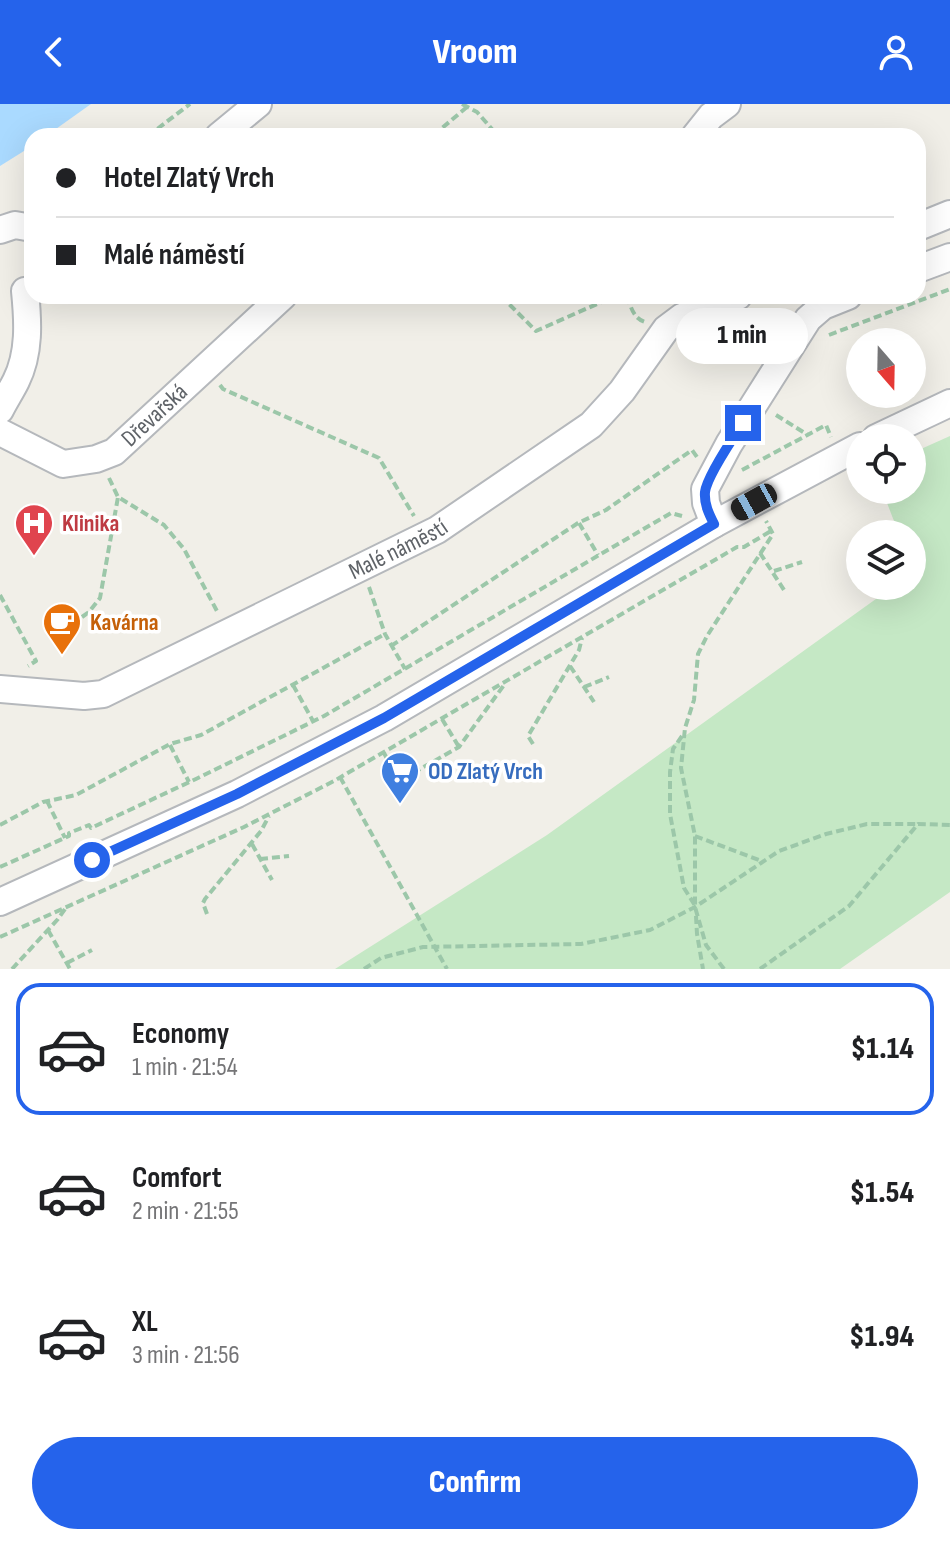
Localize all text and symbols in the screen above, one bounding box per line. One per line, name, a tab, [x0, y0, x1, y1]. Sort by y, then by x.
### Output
icon: back	[32, 30, 76, 74]
icon: person	[874, 30, 918, 74]
text: Vroom	[433, 31, 517, 74]
text: Hotel Zlatý Vrch	[104, 160, 274, 196]
text: Malé náměstí	[104, 237, 245, 273]
callout: 1 min	[677, 307, 809, 363]
text: 1 min	[717, 320, 767, 351]
north arrow	[846, 328, 926, 408]
map controls	[846, 328, 926, 600]
street label: Dřevařská	[115, 378, 194, 453]
route end	[725, 405, 761, 441]
button: locate	[846, 424, 926, 504]
car	[727, 480, 781, 524]
hospital icon: Klinika	[13, 502, 55, 557]
place label: Klinika	[62, 509, 119, 538]
street label: Malé náměstí	[344, 513, 454, 586]
button: layers	[846, 520, 926, 600]
cafe icon: Kavárna	[41, 601, 83, 656]
place label: Kavárna	[90, 608, 159, 637]
supermarket icon: OD Zlatý Vrch	[379, 750, 421, 805]
place label: OD Zlatý Vrch	[428, 757, 543, 786]
route start	[74, 842, 110, 878]
icon: car	[36, 1013, 108, 1085]
text: Economy	[132, 1016, 229, 1052]
text: $1.14	[851, 1031, 914, 1067]
text: 1 min · 21:54	[132, 1052, 238, 1083]
icon: car	[36, 1157, 108, 1229]
text: Comfort	[132, 1160, 222, 1196]
text: $1.54	[850, 1175, 914, 1211]
text: 2 min · 21:55	[132, 1196, 239, 1227]
icon: car	[36, 1301, 108, 1373]
text: XL	[132, 1304, 158, 1340]
text: $1.94	[849, 1319, 914, 1355]
text: 3 min · 21:56	[132, 1340, 240, 1371]
button: Confirm	[32, 1437, 918, 1529]

